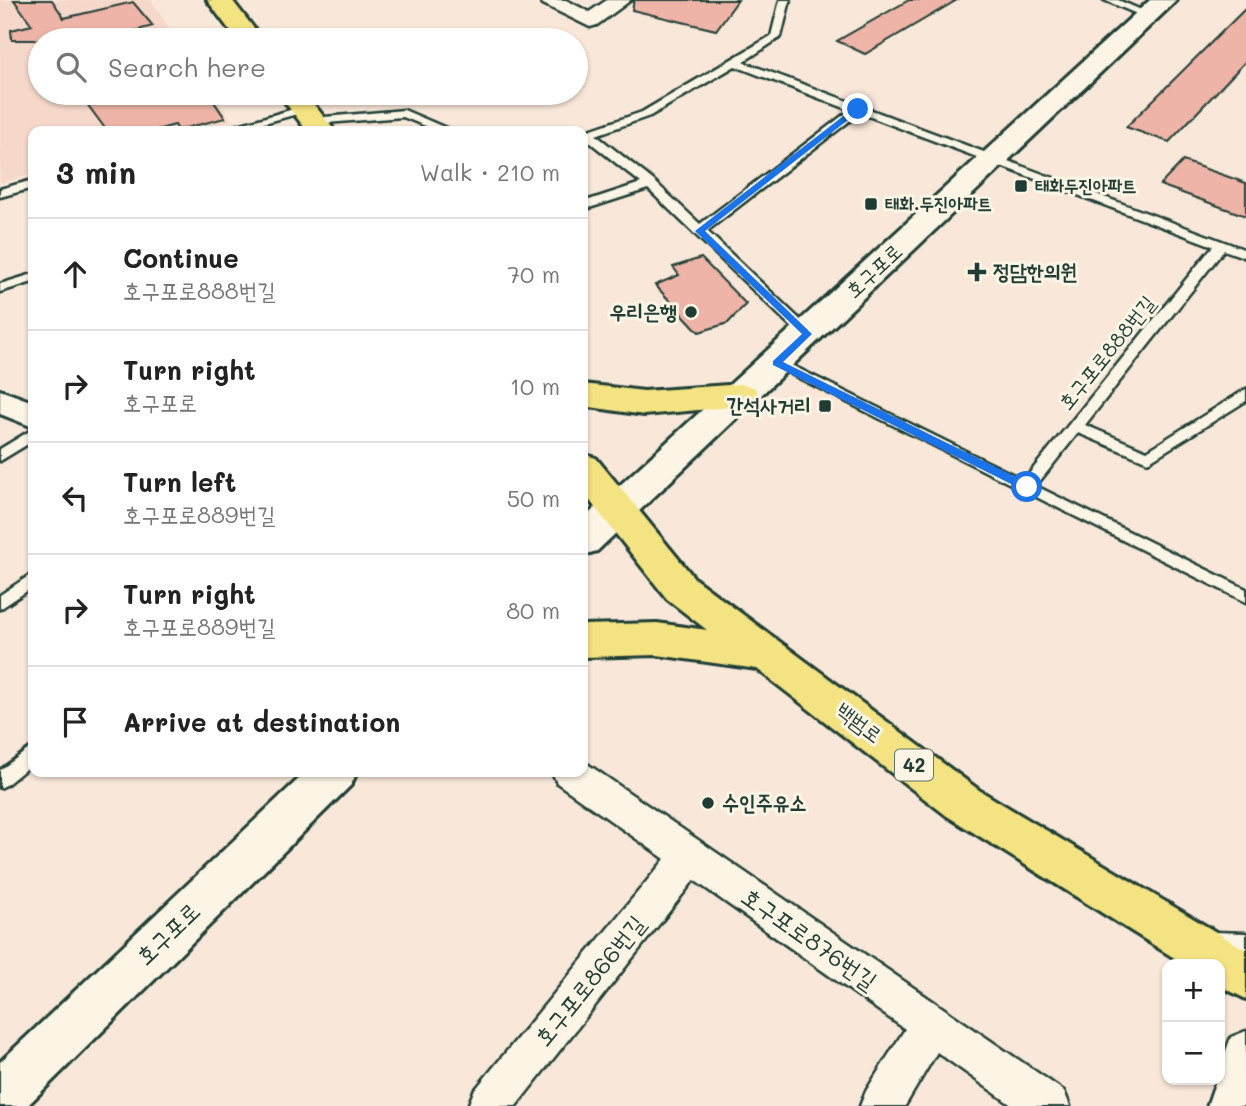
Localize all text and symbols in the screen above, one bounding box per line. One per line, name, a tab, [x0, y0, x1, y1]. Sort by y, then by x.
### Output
search box	[28, 28, 588, 105]
icon: search	[52, 48, 90, 86]
text: Search here	[108, 50, 266, 84]
route end	[842, 93, 873, 124]
text: 3 min	[56, 152, 136, 192]
text: Walk · 210 m	[420, 157, 560, 187]
place label: 태화두진아파트	[1035, 173, 1136, 197]
marker: 태화두진아파트	[1013, 178, 1029, 194]
place label: 태화.두진아파트	[885, 191, 992, 215]
marker: 태화.두진아파트	[863, 196, 879, 212]
street label: 호구포로	[839, 237, 907, 303]
text: Continue	[123, 241, 239, 275]
icon: ahead	[56, 255, 94, 293]
place label: 정담한의원	[993, 257, 1078, 284]
text: 70 m	[507, 259, 560, 289]
marker: 정담한의원	[967, 262, 987, 282]
text: 호구포로888번길	[123, 275, 276, 305]
street label: 호구포로888번길	[1051, 289, 1160, 415]
place label: 우리은행	[609, 297, 677, 324]
marker: 우리은행	[683, 304, 699, 320]
text: Turn right	[123, 353, 256, 387]
icon: right	[56, 367, 94, 405]
text: 10 m	[510, 371, 560, 401]
text: 호구포로	[123, 387, 197, 417]
place label: 간석사거리	[727, 391, 811, 418]
marker: 간석사거리	[817, 398, 833, 414]
text: Turn left	[123, 465, 236, 499]
route start	[1011, 471, 1042, 502]
icon: left	[56, 479, 94, 517]
text: 50 m	[507, 483, 560, 513]
text: 호구포로889번길	[123, 499, 275, 529]
text: Turn right	[123, 577, 256, 611]
icon: right	[56, 591, 94, 629]
text: 80 m	[506, 595, 560, 625]
text: 호구포로889번길	[123, 611, 275, 641]
street label: 백범로	[832, 696, 888, 748]
icon: arrive	[56, 703, 94, 741]
text: Arrive at destination	[123, 705, 400, 739]
road number: 42	[895, 750, 933, 780]
place label: 수인주유소	[722, 788, 807, 815]
marker: 수인주유소	[700, 795, 716, 811]
street label: 호구포로876번길	[736, 880, 884, 996]
street label: 호구포로	[128, 895, 206, 971]
street label: 호구포로866번길	[527, 908, 651, 1052]
map controls	[1162, 959, 1225, 1085]
button: +	[1162, 959, 1225, 1022]
button: −	[1162, 1022, 1225, 1085]

